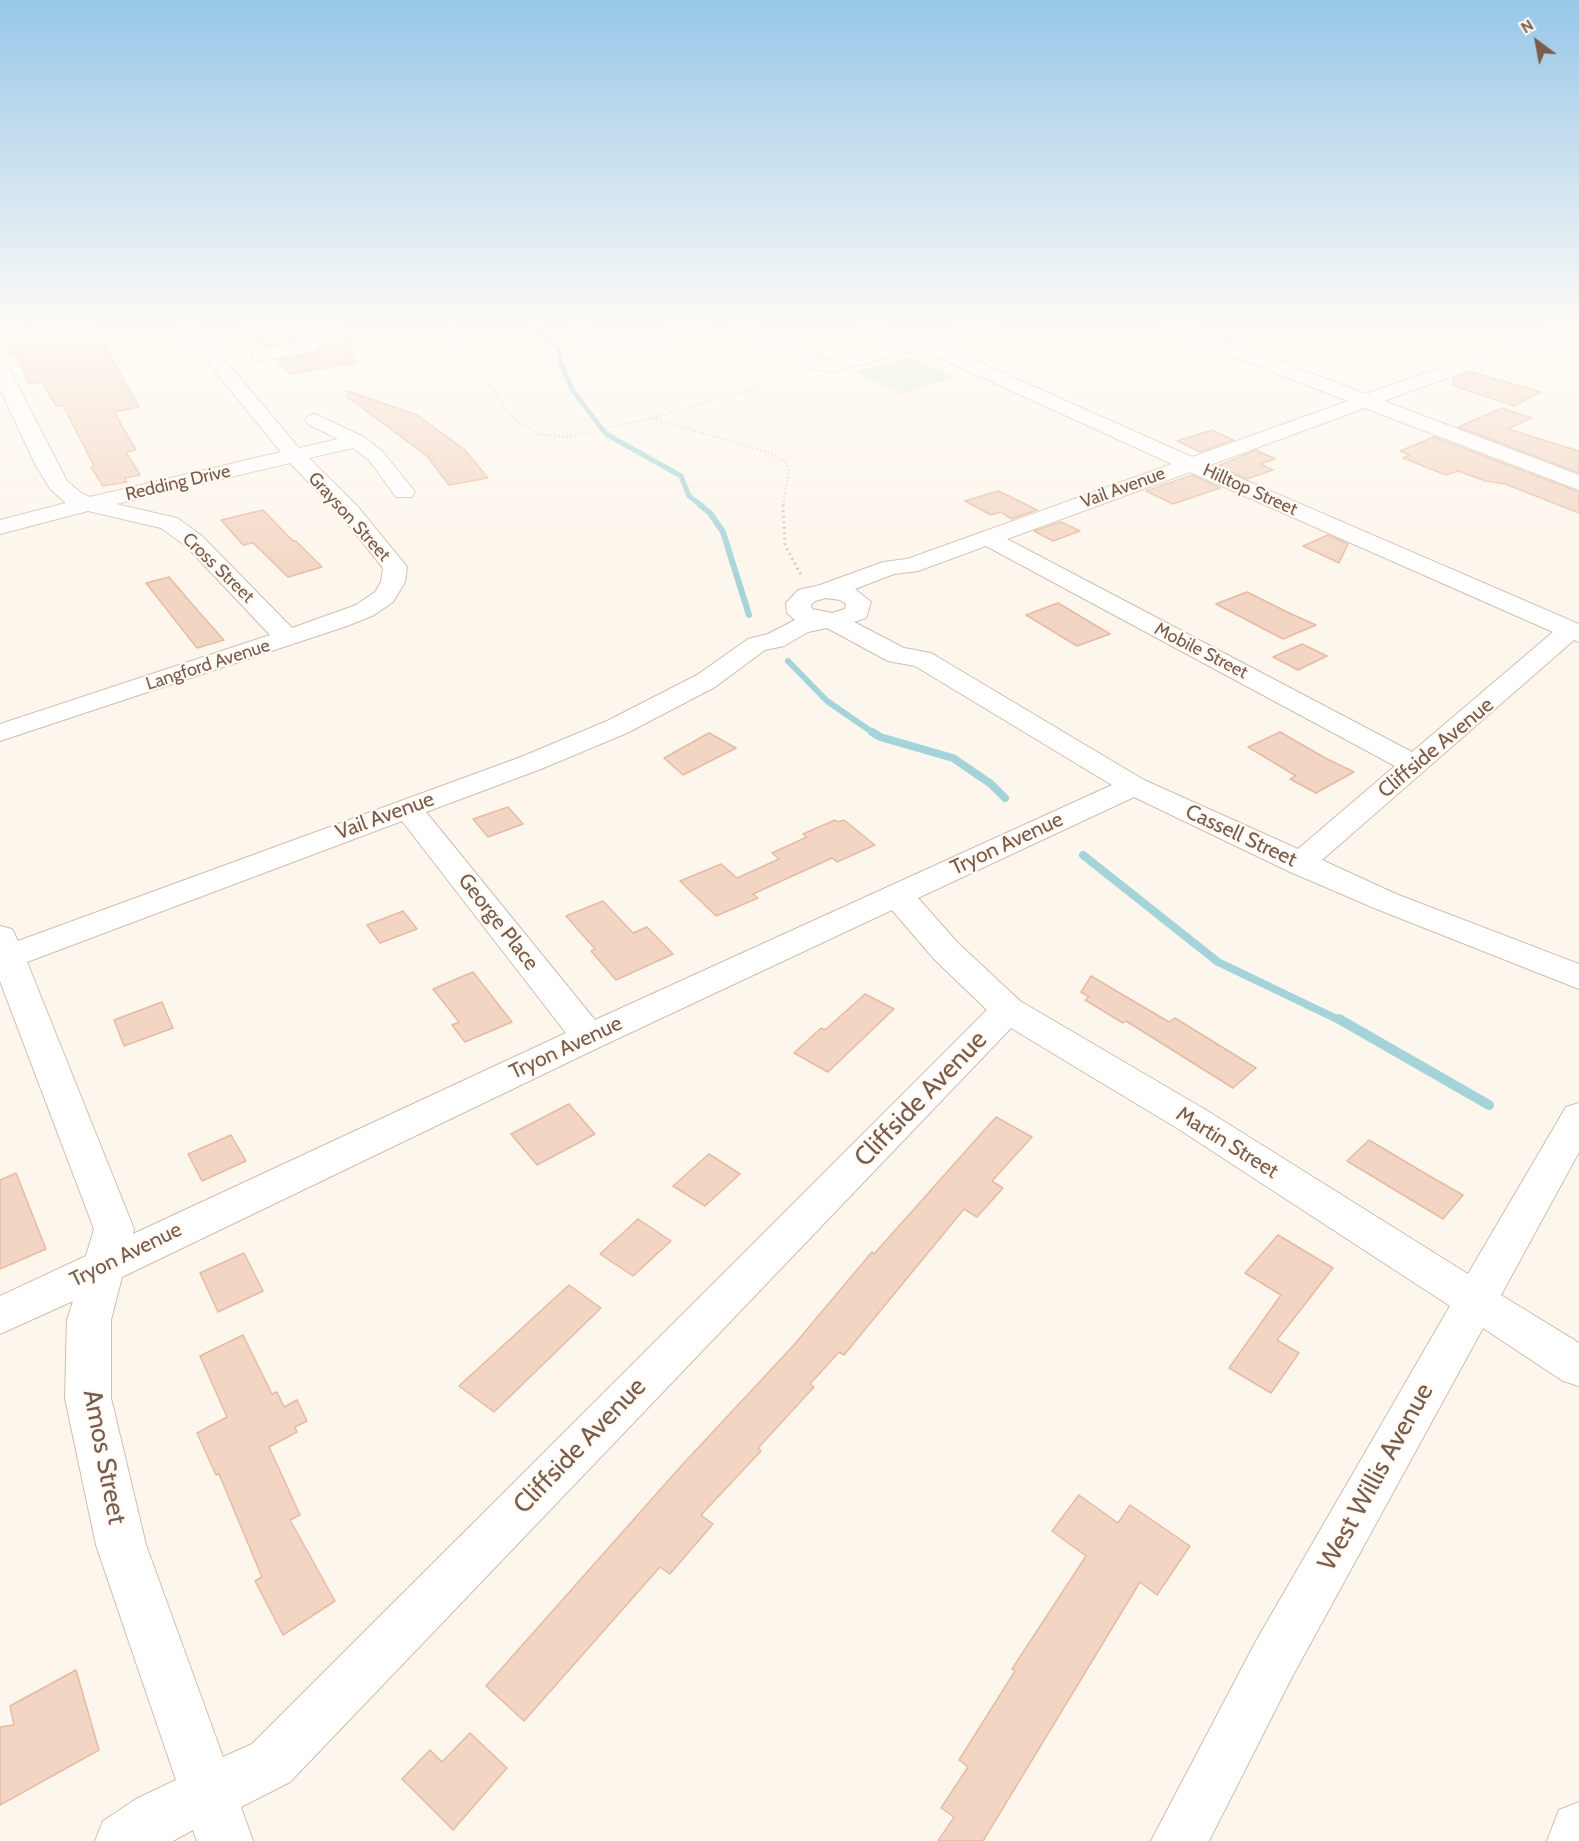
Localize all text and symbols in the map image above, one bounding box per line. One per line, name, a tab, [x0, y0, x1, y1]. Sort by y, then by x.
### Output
north arrow	[1507, 12, 1567, 72]
text: N	[1517, 15, 1537, 37]
street label: Redding Drive	[123, 460, 233, 506]
street label: Hilltop Street	[1199, 460, 1301, 520]
street label: Vail Avenue	[1078, 463, 1168, 513]
street label: Grayson Street	[303, 468, 395, 566]
street label: Cross Street	[178, 528, 258, 608]
street label: Mobile Street	[1151, 618, 1251, 684]
street label: Langford Avenue	[143, 635, 273, 695]
street label: Cliffside Avenue	[1373, 692, 1499, 804]
street label: Vail Avenue	[332, 787, 438, 845]
street label: Cassell Street	[1181, 799, 1301, 873]
street label: Tryon Avenue	[947, 807, 1067, 881]
street label: George Place	[452, 869, 544, 975]
street label: Tryon Avenue	[506, 1011, 626, 1085]
street label: Cliffside Avenue	[848, 1024, 994, 1174]
street label: Martin Street	[1171, 1102, 1283, 1184]
street label: Tryon Avenue	[66, 1217, 186, 1293]
street label: Cliffside Avenue	[507, 1371, 653, 1521]
street label: West Willis Avenue	[1312, 1378, 1440, 1576]
street label: Amos Street	[76, 1387, 132, 1527]

